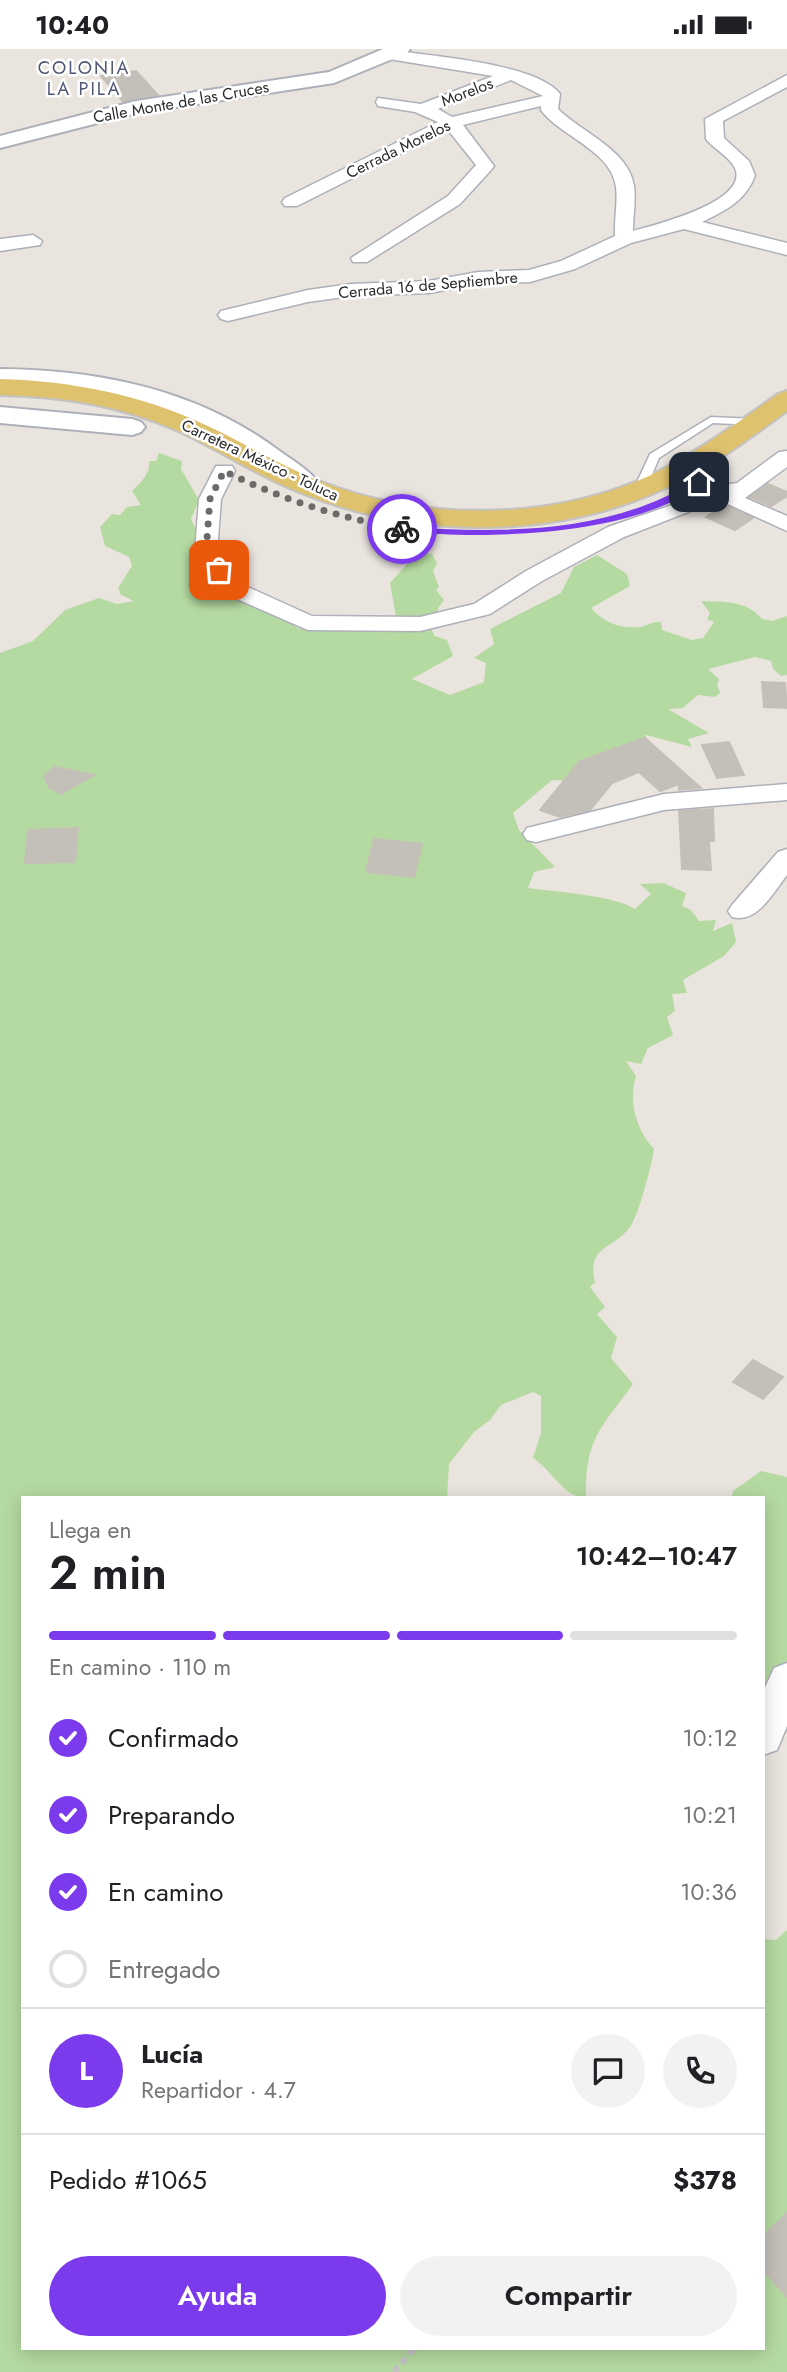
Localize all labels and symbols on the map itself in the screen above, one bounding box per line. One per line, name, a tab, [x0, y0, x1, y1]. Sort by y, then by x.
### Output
district label: COLONIA LA PILA	[38, 55, 130, 102]
street label: Morelos	[438, 72, 496, 112]
street label: Calle Monte de las Cruces	[91, 75, 271, 129]
street label: Cerrada Morelos	[342, 114, 454, 184]
street label: Cerrada 16 de Septiembre	[337, 266, 519, 304]
street label: Carretera México - Toluca	[178, 413, 342, 507]
pin	[669, 452, 729, 512]
courier	[367, 494, 437, 564]
pin	[189, 540, 249, 600]

